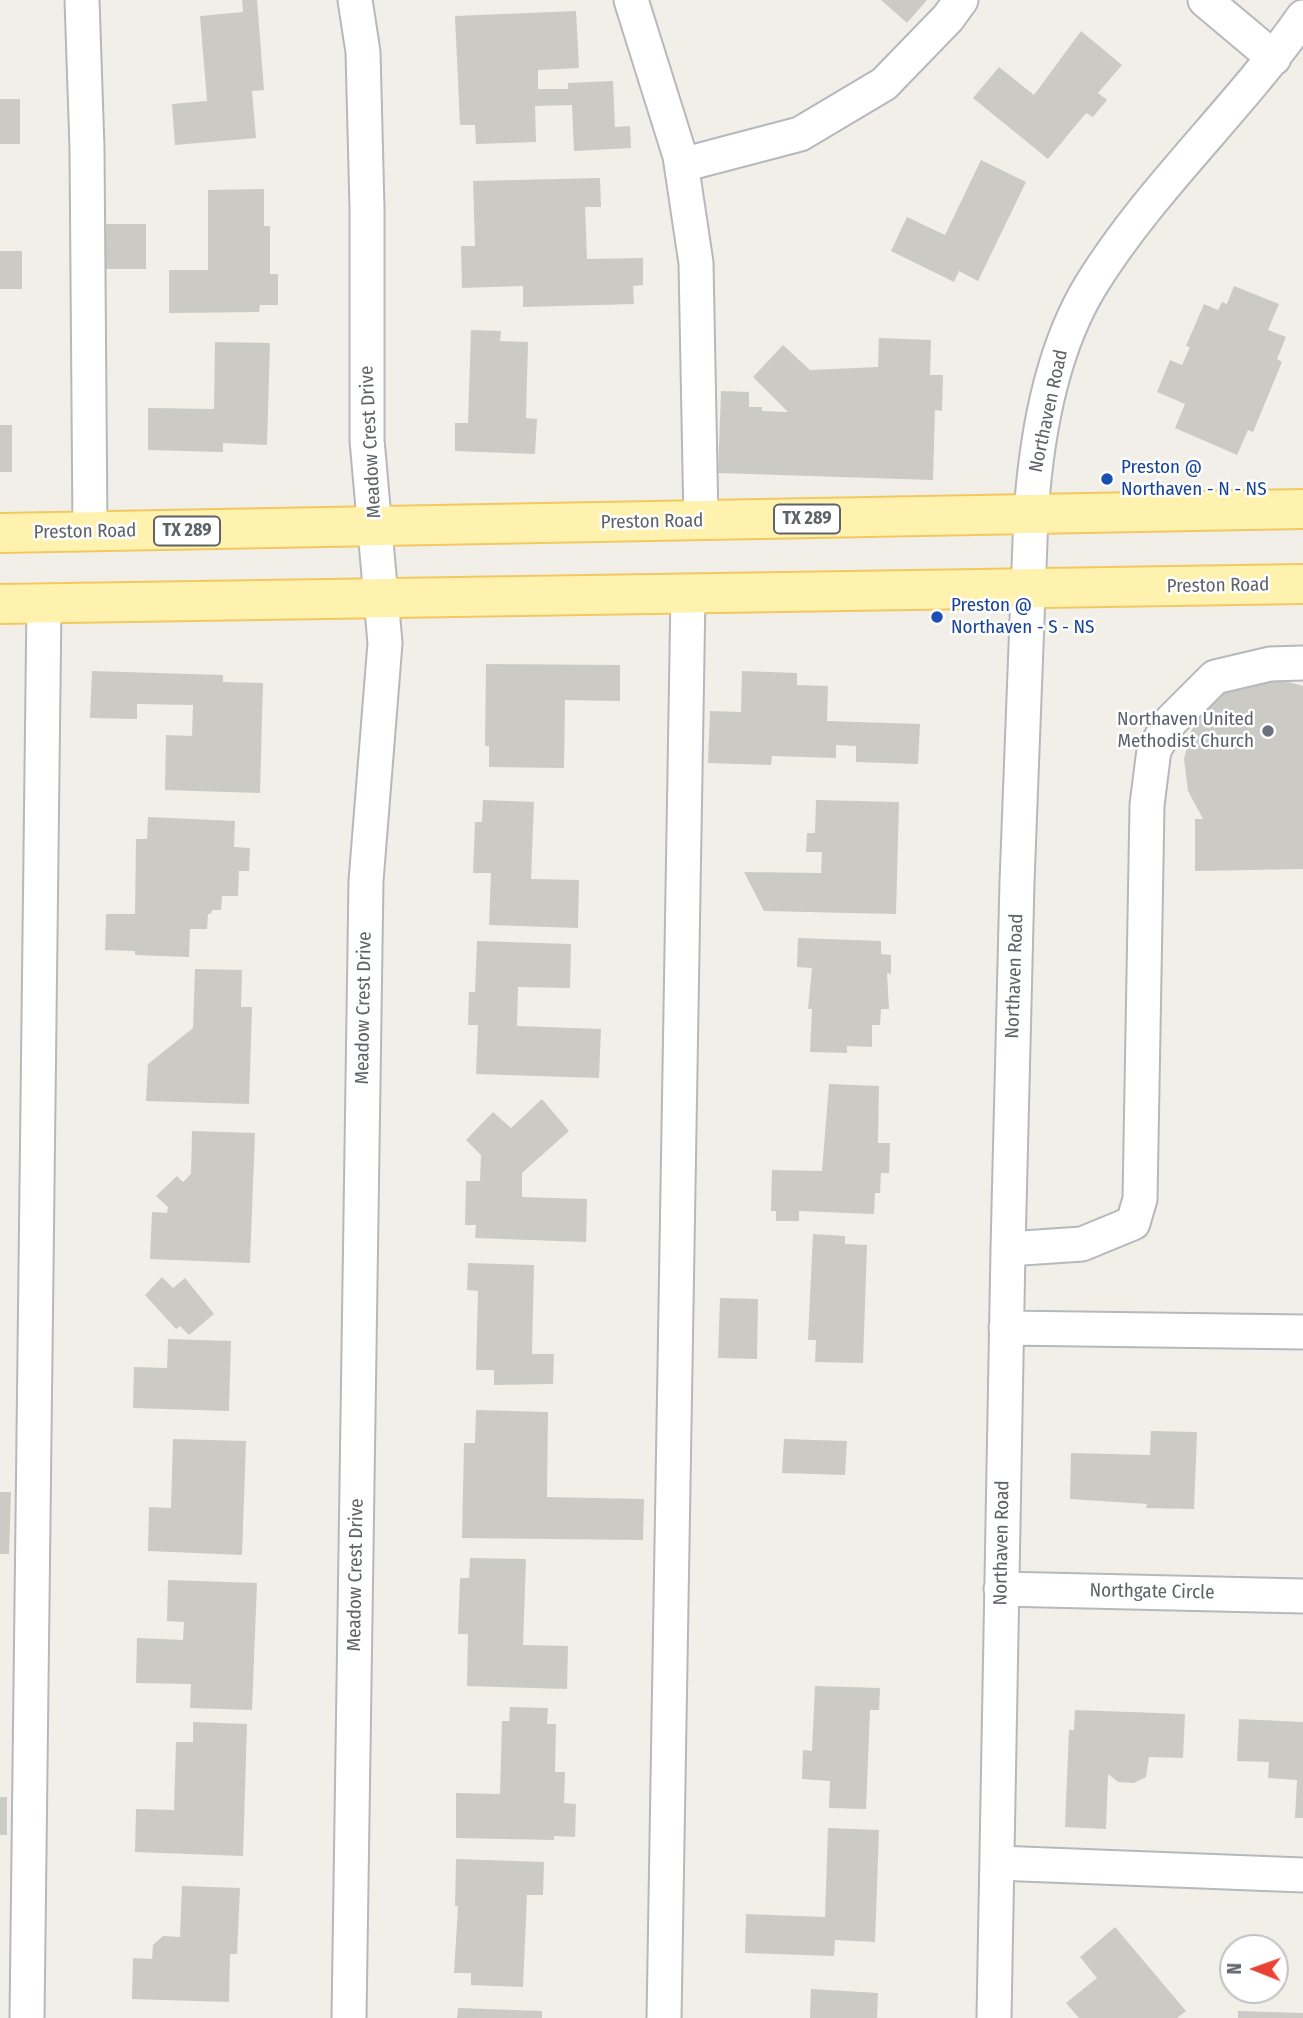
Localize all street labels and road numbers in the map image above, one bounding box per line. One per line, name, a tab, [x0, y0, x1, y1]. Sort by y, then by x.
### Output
street label: Northaven Road	[1025, 347, 1073, 475]
street label: Meadow Crest Drive	[356, 365, 386, 519]
road number: TX 289	[774, 504, 840, 534]
street label: Preston Road	[600, 510, 704, 534]
road number: TX 289	[154, 516, 220, 546]
street label: Preston Road	[33, 520, 137, 544]
street label: Preston Road	[1166, 574, 1270, 598]
street label: Northaven Road	[1001, 913, 1029, 1039]
street label: Meadow Crest Drive	[351, 931, 377, 1085]
street label: Northaven Road	[990, 1480, 1014, 1606]
street label: Meadow Crest Drive	[343, 1498, 369, 1652]
street label: Northgate Circle	[1089, 1580, 1215, 1604]

